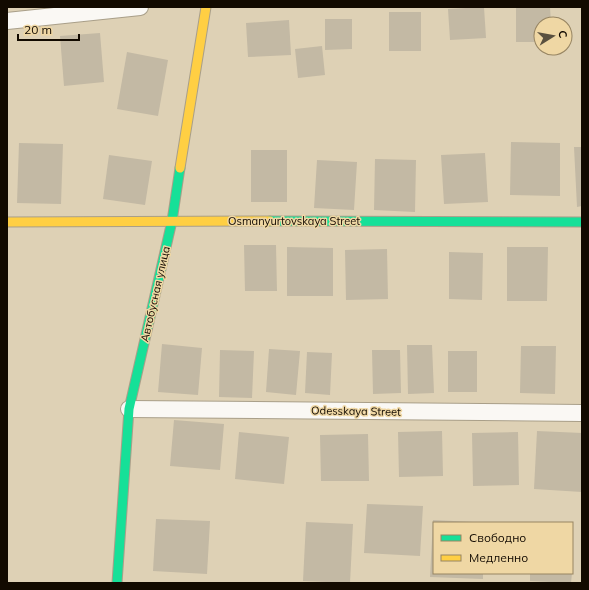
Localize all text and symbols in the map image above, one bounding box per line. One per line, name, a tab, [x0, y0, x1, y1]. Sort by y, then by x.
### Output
scale bar	[18, 16, 79, 42]
north arrow	[533, 16, 573, 56]
text: 20 m	[24, 22, 52, 37]
text: С	[555, 29, 570, 40]
street label: Osmanyurtovskaya Street	[228, 214, 360, 228]
street label: Автобусная улица	[137, 245, 173, 343]
street label: Odesskaya Street	[311, 403, 401, 419]
legend	[433, 522, 573, 574]
text: Свободно	[469, 530, 526, 545]
text: Медленно	[469, 550, 528, 565]

